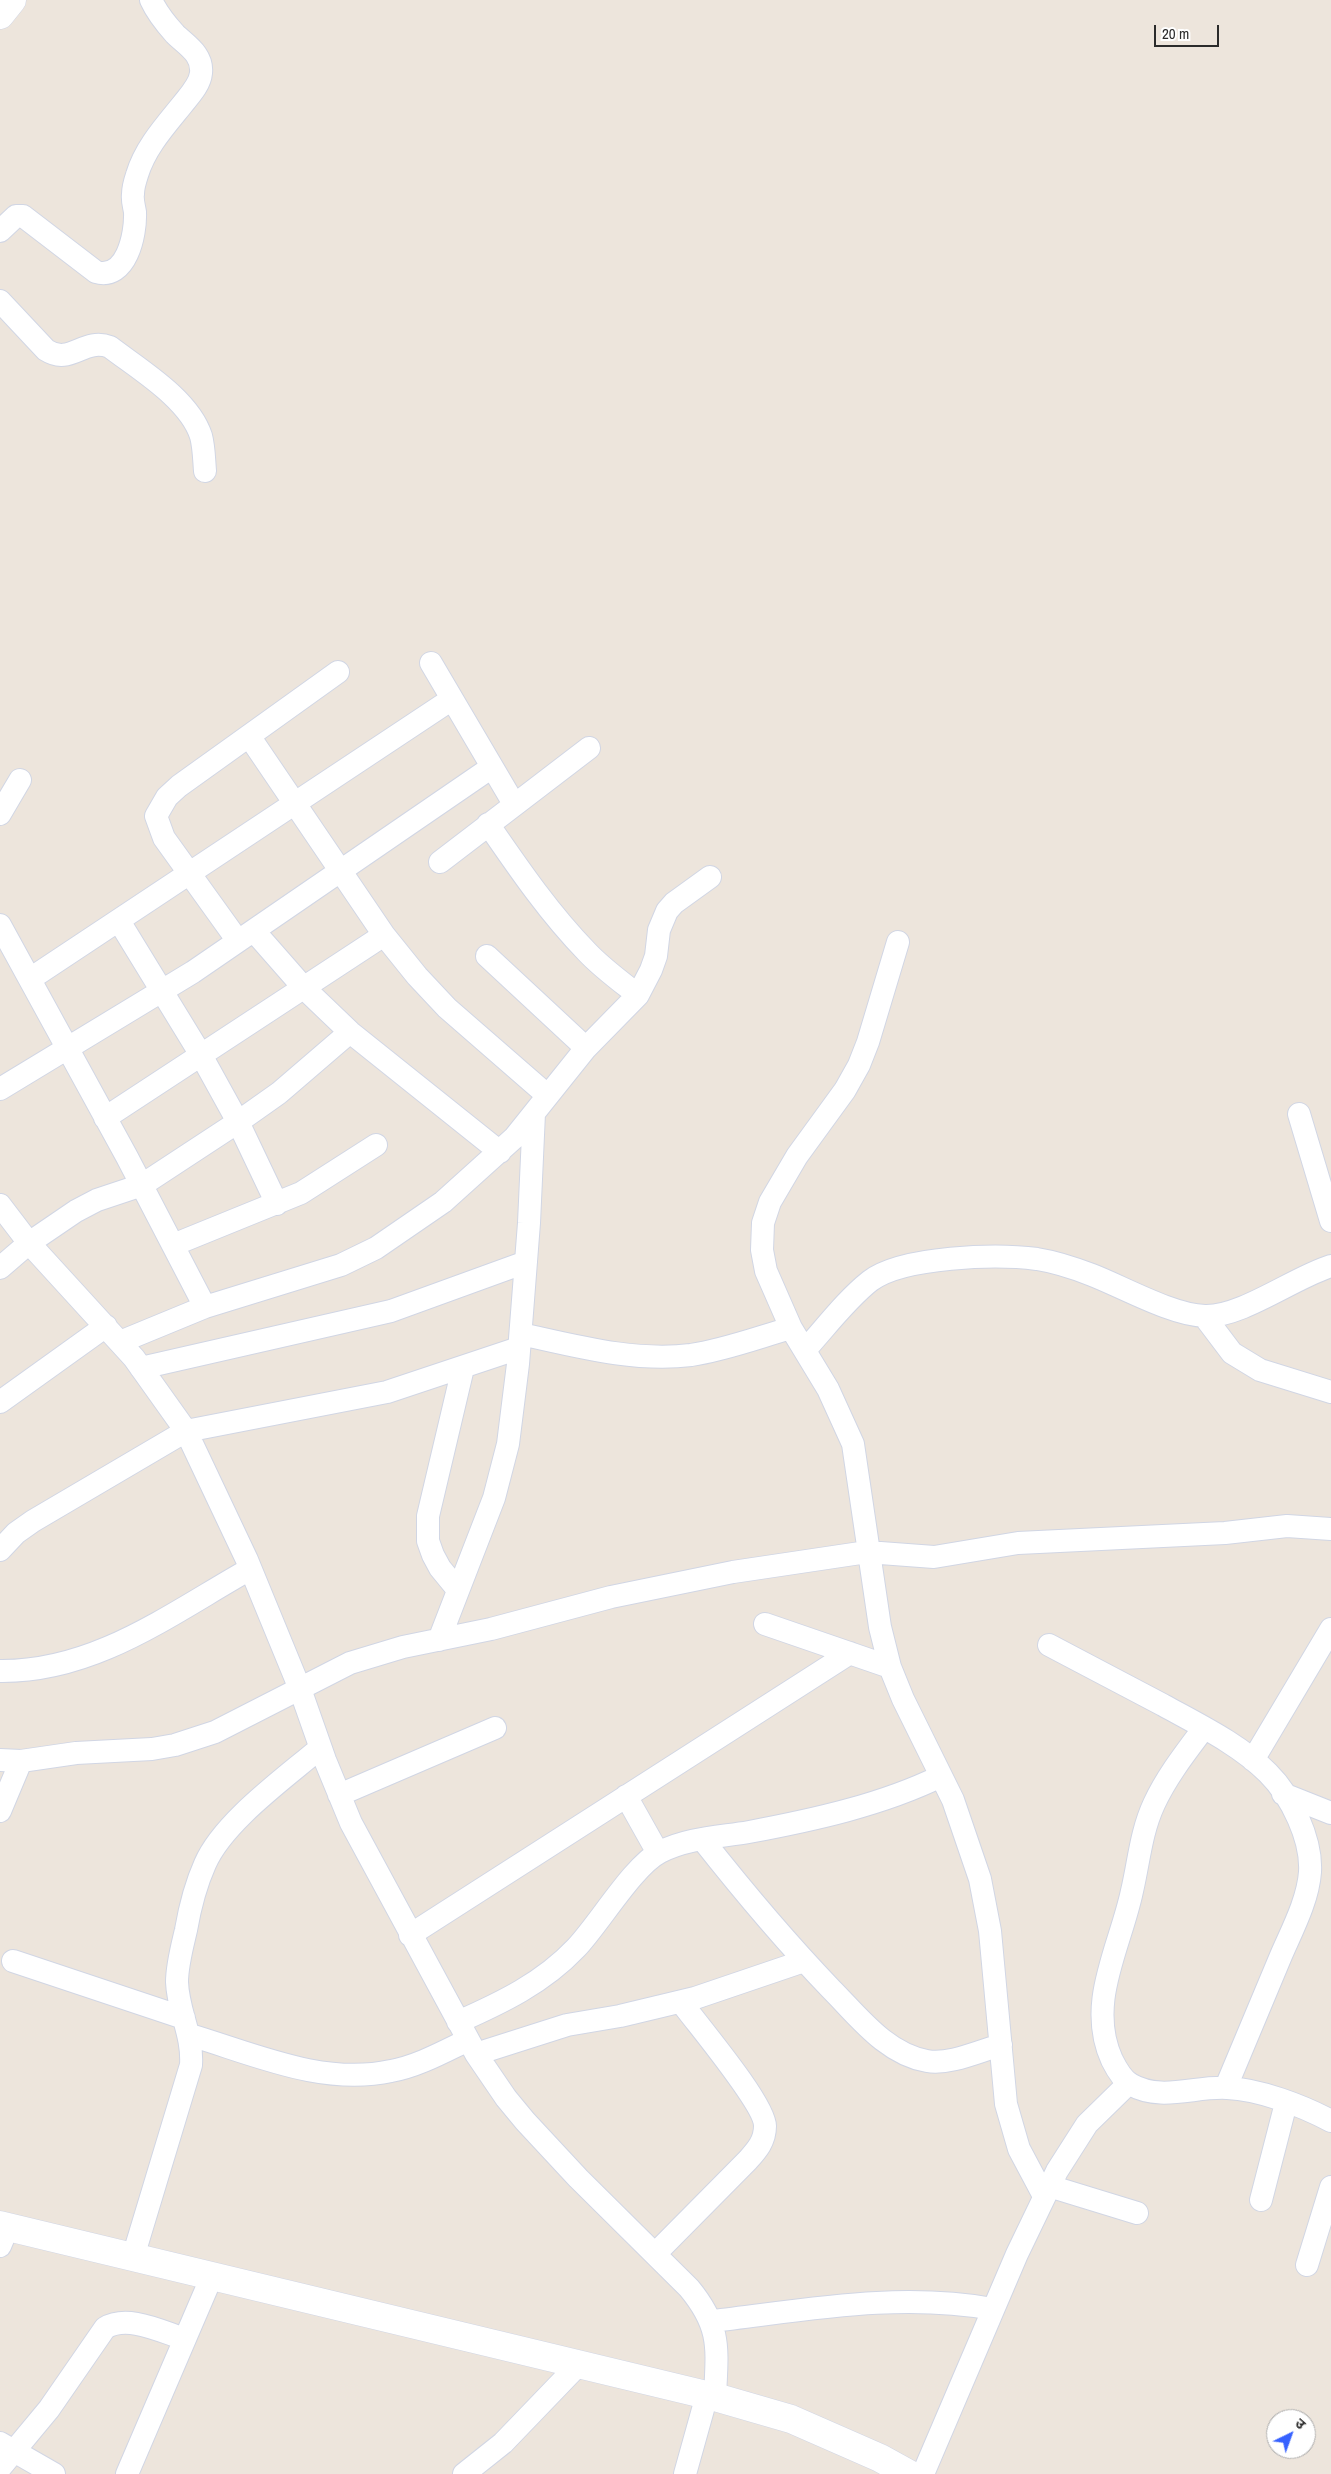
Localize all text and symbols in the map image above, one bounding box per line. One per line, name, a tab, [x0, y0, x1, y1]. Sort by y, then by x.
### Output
scale bar	[1156, 15, 1221, 47]
text: 20 m	[1162, 23, 1189, 44]
north arrow	[1266, 2409, 1316, 2459]
text: उ	[1291, 2414, 1309, 2433]

